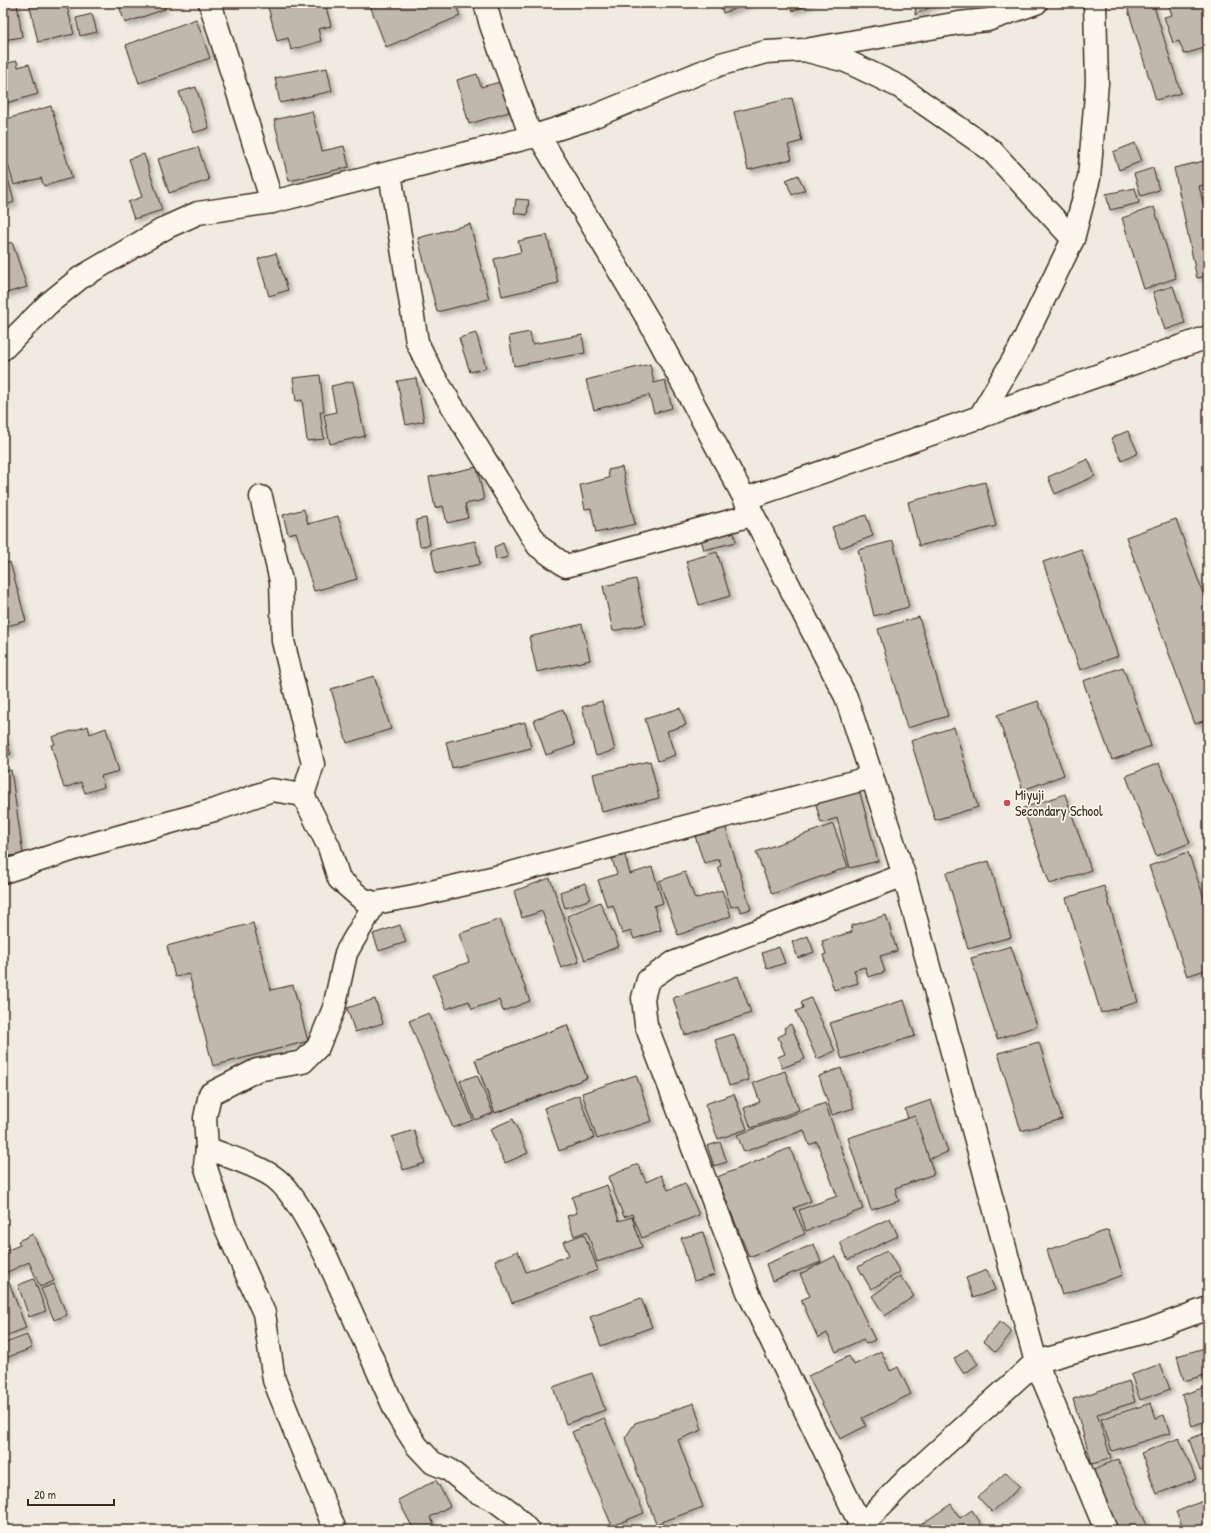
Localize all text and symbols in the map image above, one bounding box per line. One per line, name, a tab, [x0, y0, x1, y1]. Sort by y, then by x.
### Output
place label: Miyuji Secondary School	[1015, 785, 1103, 821]
marker: Miyuji Secondary School	[1002, 798, 1012, 808]
scale bar	[28, 1481, 114, 1507]
text: 20 m	[34, 1486, 56, 1503]

